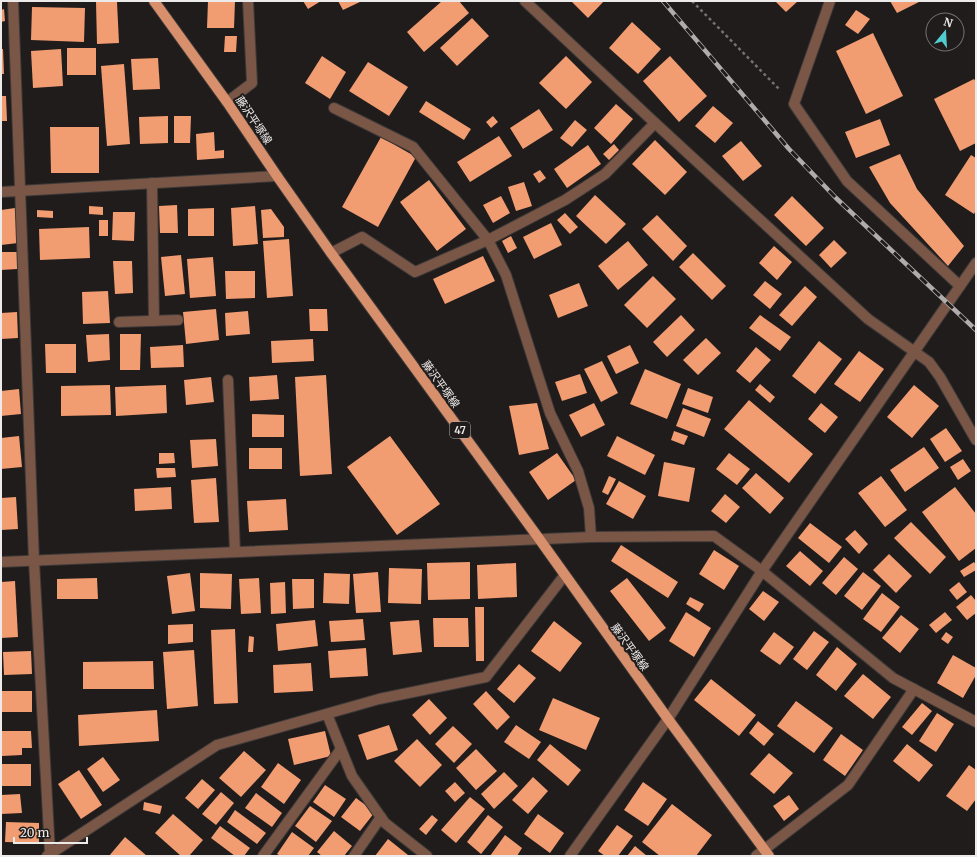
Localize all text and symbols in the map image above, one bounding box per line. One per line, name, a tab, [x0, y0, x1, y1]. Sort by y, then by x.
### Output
north arrow	[925, 12, 965, 52]
text: N	[942, 14, 955, 31]
street label: 藤沢平塚線	[233, 93, 275, 147]
street label: 藤沢平塚線	[419, 358, 463, 410]
road number: 47	[450, 422, 470, 438]
street label: 藤沢平塚線	[608, 621, 652, 673]
scale bar	[14, 819, 87, 845]
text: 20 m	[20, 825, 49, 840]

